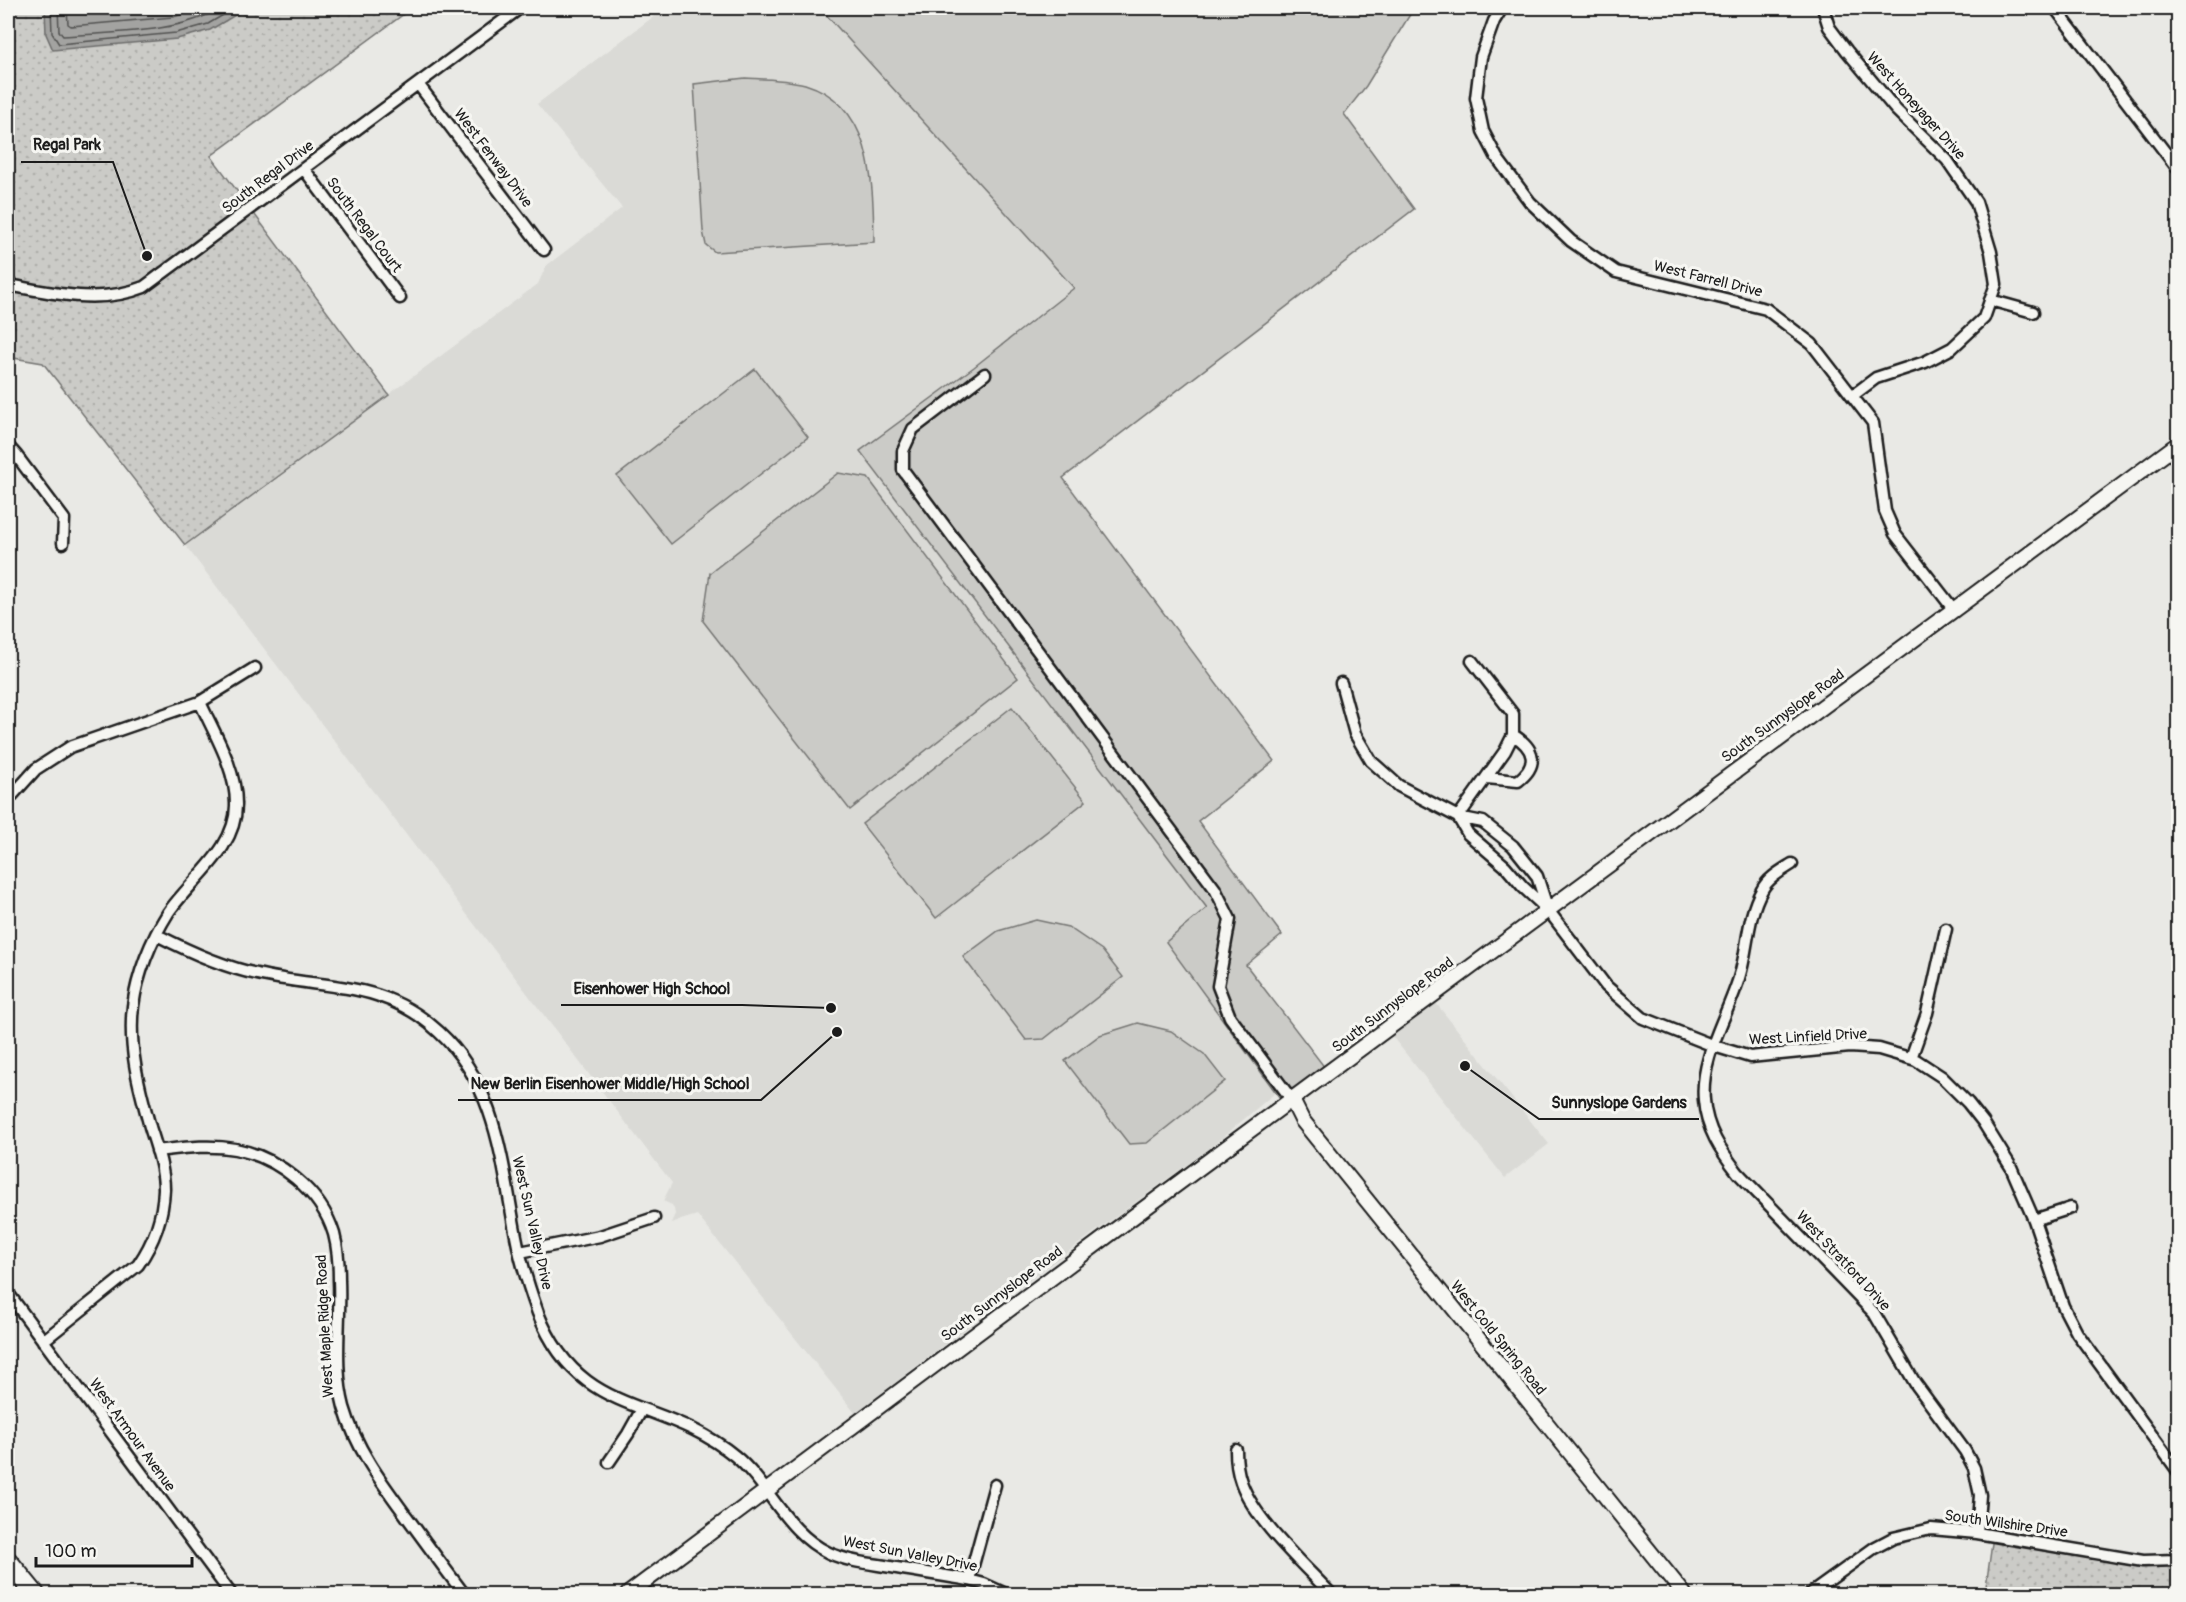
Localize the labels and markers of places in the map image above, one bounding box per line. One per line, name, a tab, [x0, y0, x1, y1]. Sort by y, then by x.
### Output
callout: Regal Park	[21, 128, 113, 162]
callout: Eisenhower High School	[561, 971, 742, 1005]
callout: New Berlin Eisenhower Middle/High School	[458, 1066, 761, 1100]
callout: Sunnyslope Gardens	[1539, 1085, 1699, 1119]

